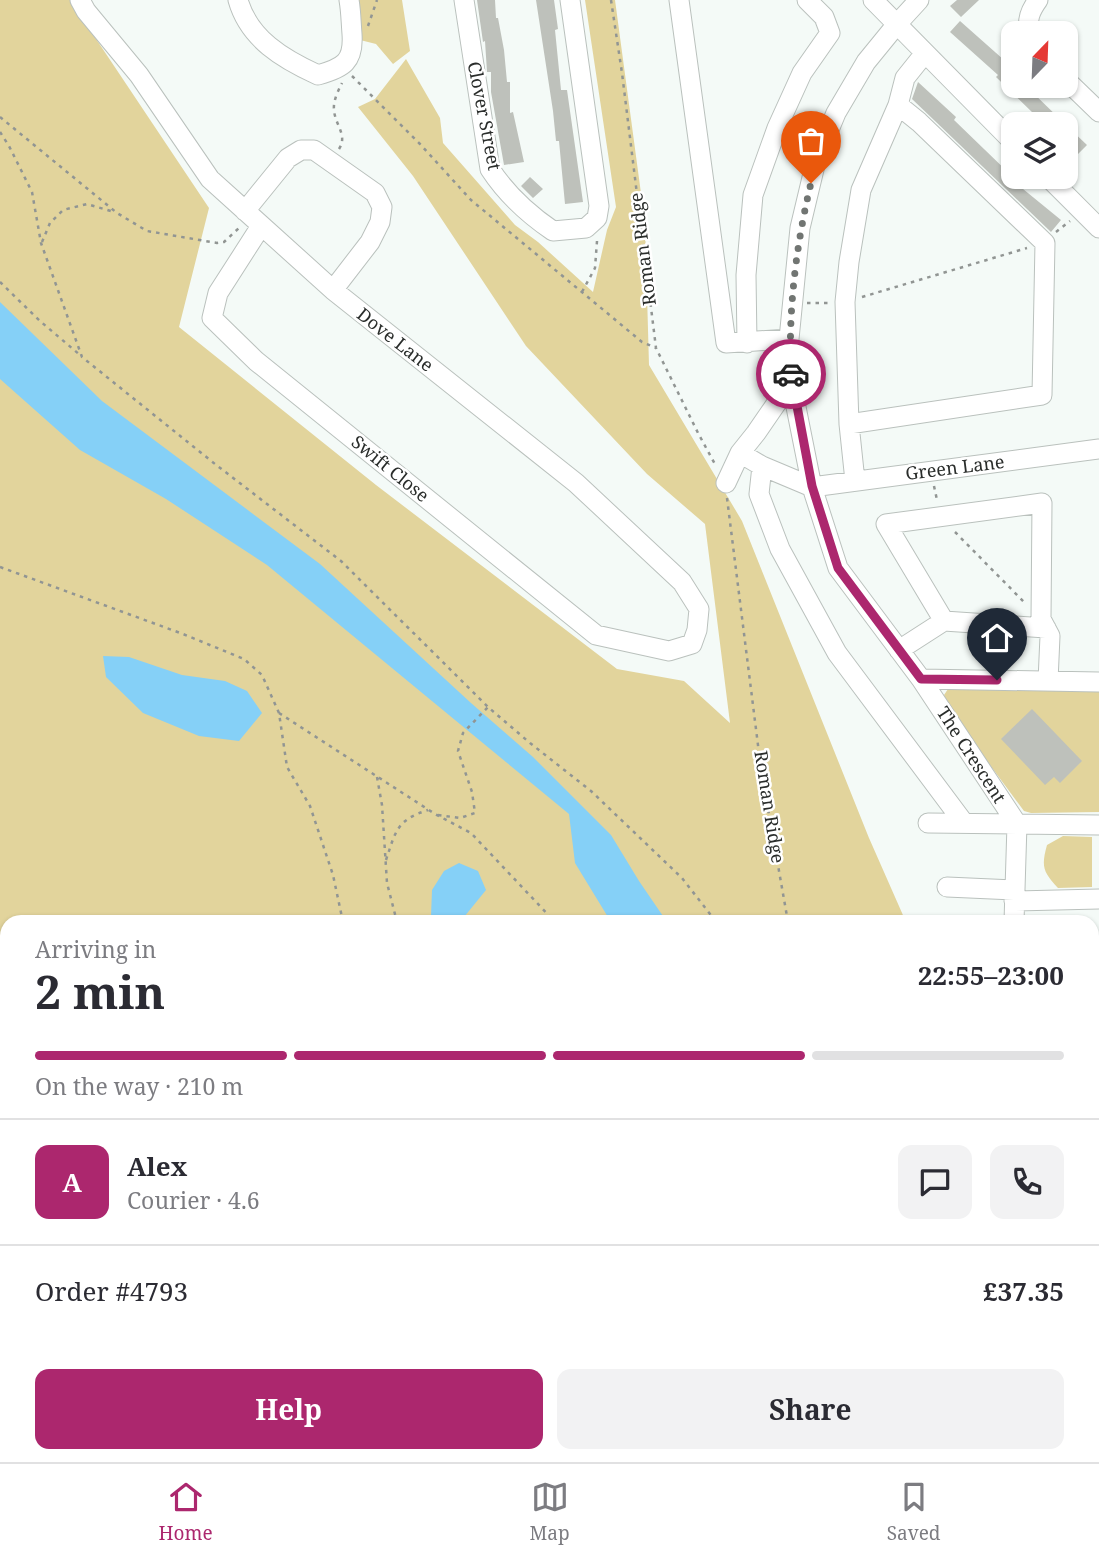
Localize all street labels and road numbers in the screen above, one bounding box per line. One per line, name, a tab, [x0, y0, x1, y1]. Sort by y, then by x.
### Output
street label: Clover Street	[463, 59, 507, 172]
street label: Roman Ridge	[623, 191, 661, 307]
street label: Dove Lane	[352, 302, 439, 377]
street label: Swift Close	[347, 430, 434, 507]
street label: Green Lane	[904, 449, 1006, 485]
street label: The Crescent	[932, 702, 1012, 807]
street label: Roman Ridge	[749, 749, 791, 865]

